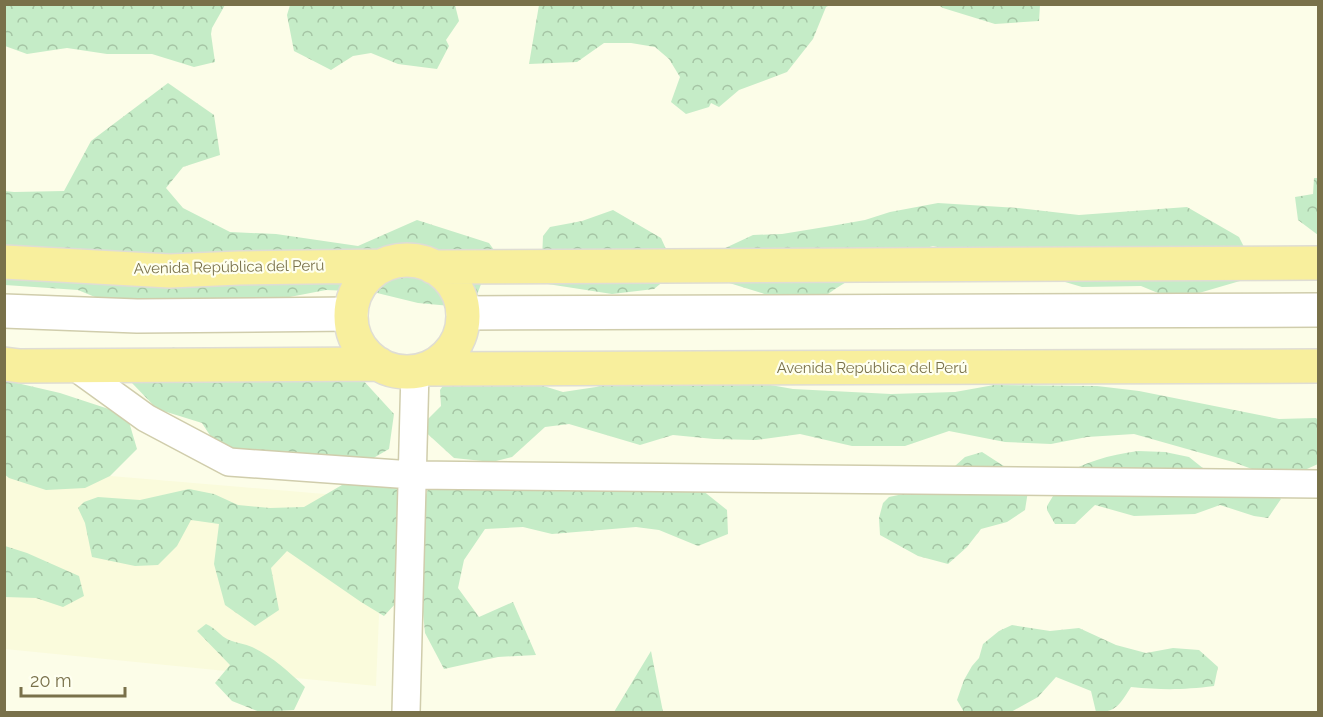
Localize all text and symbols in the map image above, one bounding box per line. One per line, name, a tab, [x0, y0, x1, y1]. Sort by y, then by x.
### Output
street label: Avenida República del Perú	[134, 256, 325, 278]
street label: Avenida República del Perú	[777, 359, 967, 377]
scale bar	[21, 660, 124, 698]
text: 20 m	[30, 670, 72, 691]

